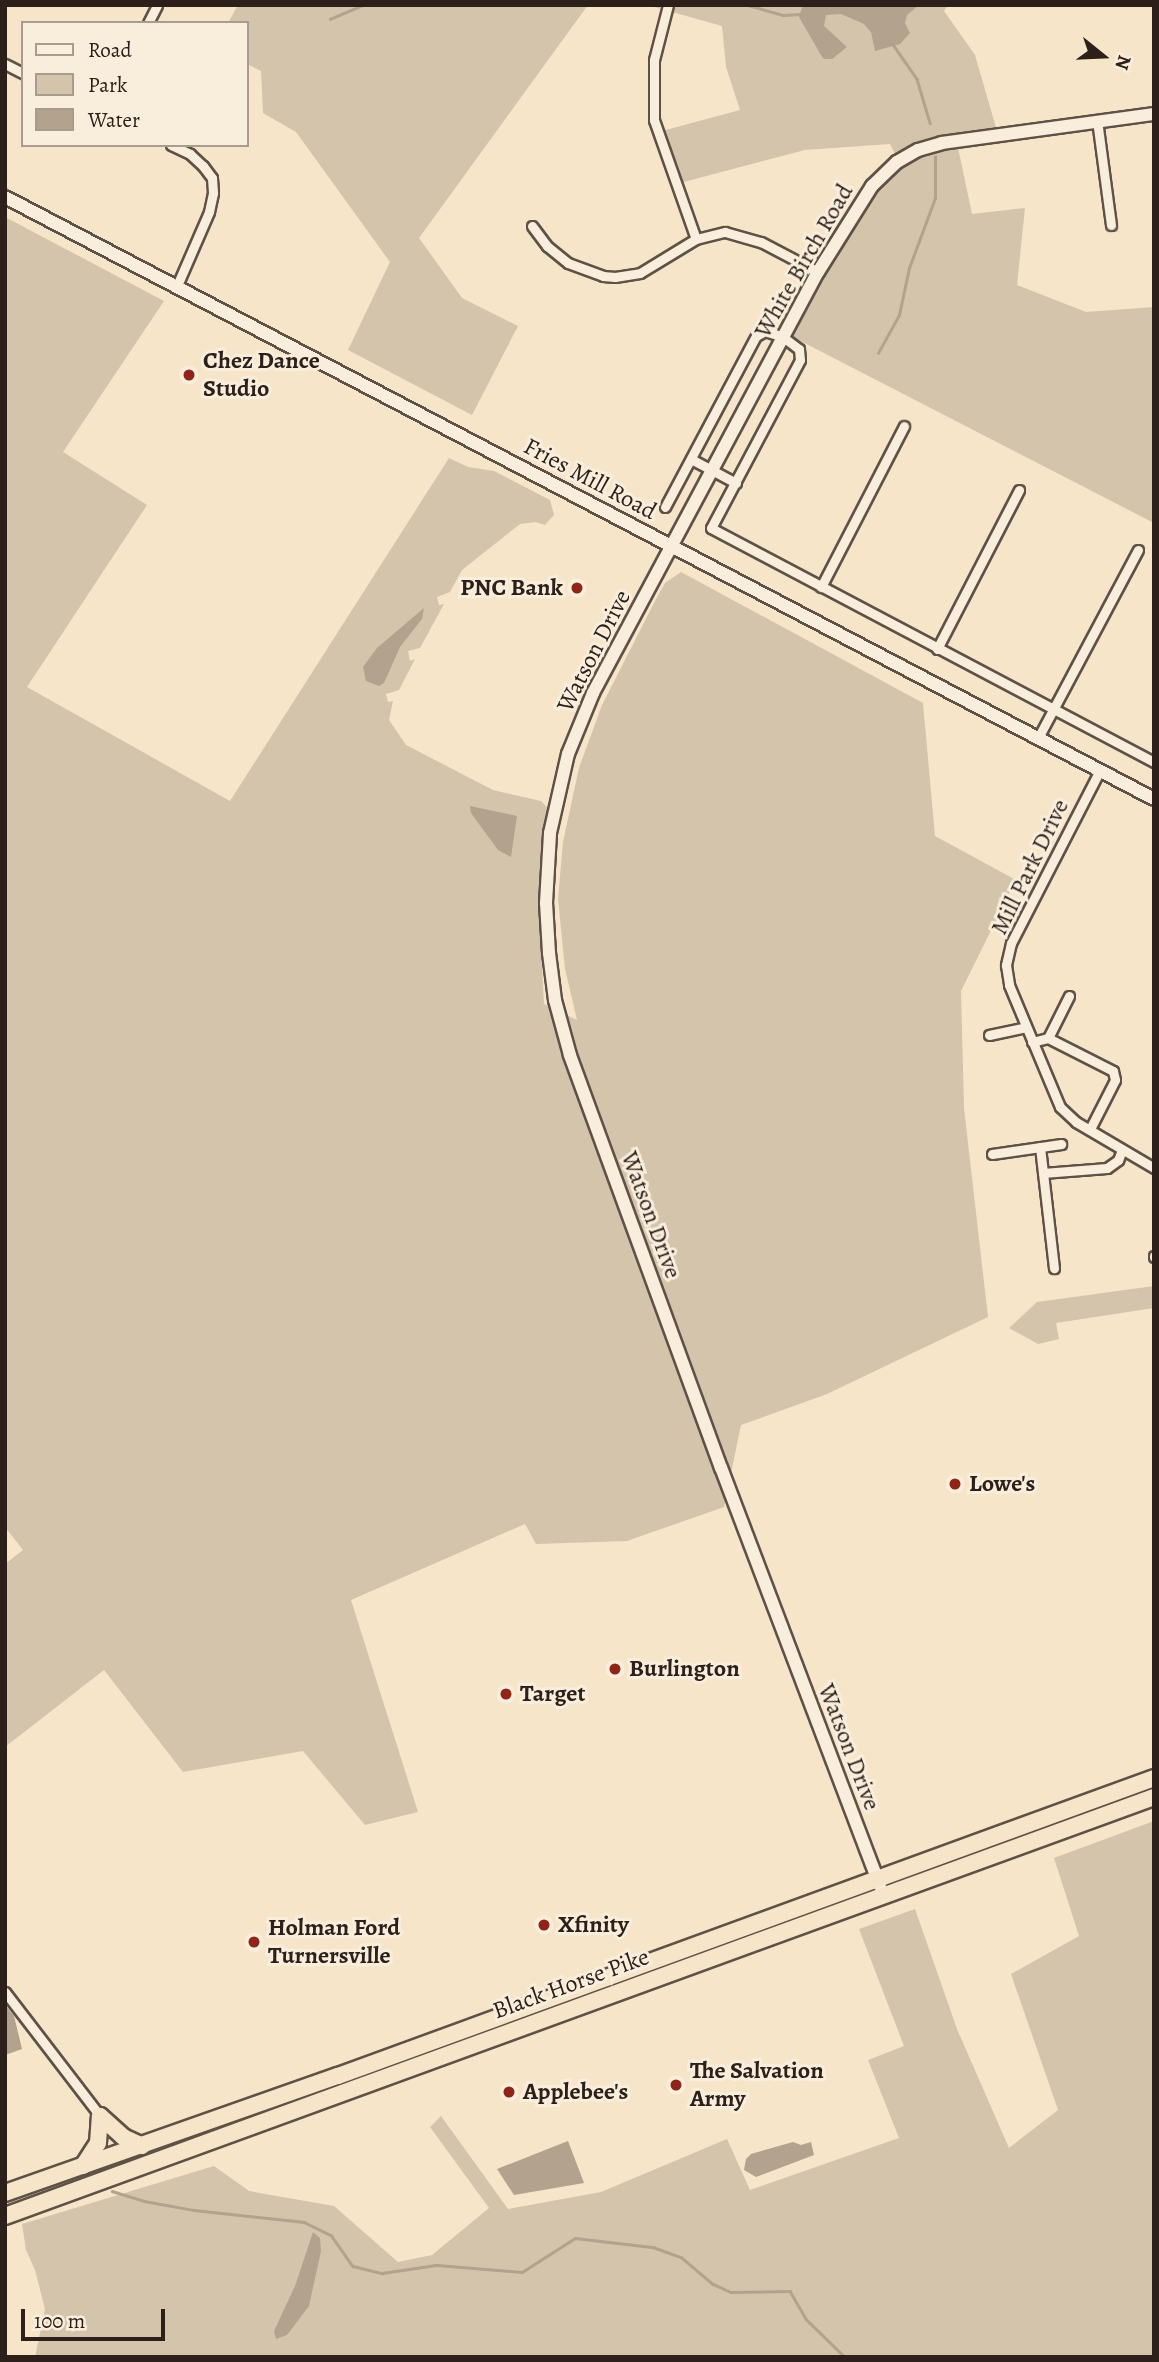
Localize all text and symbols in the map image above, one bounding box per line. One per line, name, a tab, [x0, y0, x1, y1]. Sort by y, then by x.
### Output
legend	[21, 21, 248, 147]
north arrow	[1068, 21, 1138, 91]
text: Road	[88, 36, 132, 64]
text: N	[1108, 52, 1137, 73]
text: Park	[88, 71, 127, 99]
text: Water	[88, 106, 140, 134]
street label: White Birch Road	[748, 179, 860, 343]
place label: Chez Dance Studio	[203, 347, 320, 403]
marker: Chez Dance Studio	[181, 367, 197, 383]
street label: Fries Mill Road	[519, 432, 661, 526]
place label: PNC Bank	[460, 574, 563, 602]
marker: PNC Bank	[569, 580, 585, 596]
street label: Watson Drive	[551, 585, 637, 717]
street label: Mill Park Drive	[985, 795, 1075, 939]
street label: Watson Drive	[615, 1148, 687, 1282]
place label: Lowe's	[969, 1470, 1035, 1498]
marker: Lowe's	[947, 1476, 963, 1492]
place label: Burlington	[629, 1655, 740, 1683]
marker: Burlington	[607, 1661, 623, 1677]
place label: Target	[520, 1680, 585, 1708]
street label: Watson Drive	[812, 1680, 886, 1814]
marker: Target	[498, 1686, 514, 1702]
place label: Xfinity	[558, 1911, 629, 1939]
place label: Holman Ford Turnersville	[268, 1914, 400, 1970]
marker: Xfinity	[536, 1917, 552, 1933]
marker: Holman Ford Turnersville	[246, 1934, 262, 1950]
street label: Black Horse Pike	[489, 1942, 653, 2026]
place label: The Salvation Army	[690, 2057, 824, 2113]
marker: The Salvation Army	[668, 2077, 684, 2093]
place label: Applebee's	[523, 2078, 628, 2106]
marker: Applebee's	[501, 2084, 517, 2100]
scale bar	[24, 2296, 168, 2340]
text: 100 m	[34, 2307, 85, 2335]

